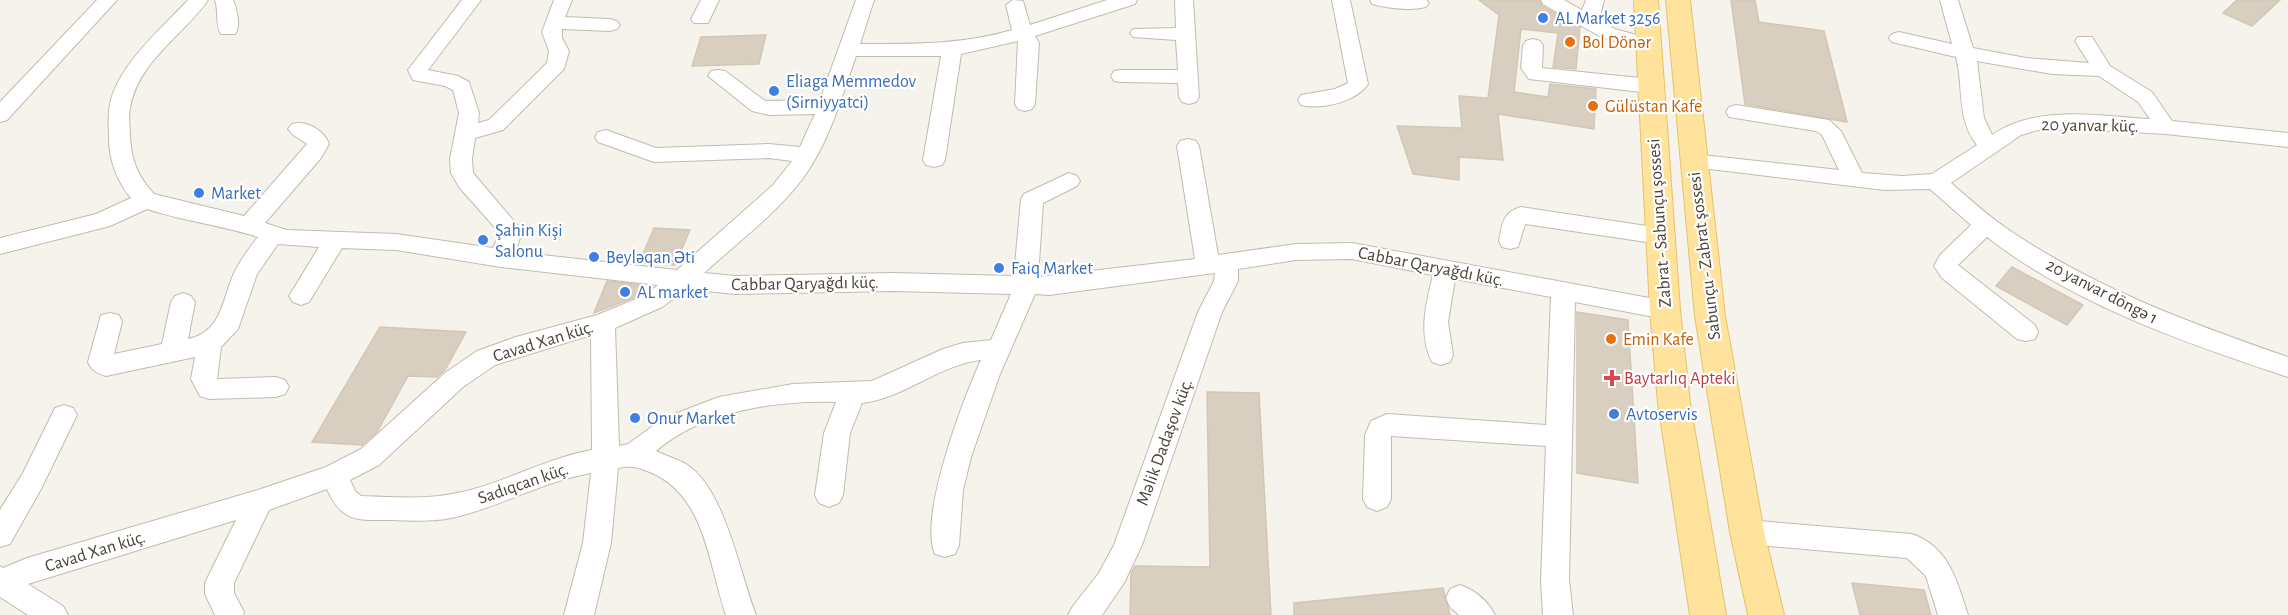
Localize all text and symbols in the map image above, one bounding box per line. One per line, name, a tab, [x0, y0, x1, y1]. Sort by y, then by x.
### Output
place label: AL Market 3256	[1555, 10, 1660, 28]
marker: AL Market 3256	[1536, 11, 1550, 25]
place label: Bol Dönər	[1582, 34, 1651, 52]
marker: Bol Dönər	[1563, 35, 1577, 49]
place label: Eliaga Memmedov (Sirniyyatci)	[786, 73, 917, 112]
marker: Eliaga Memmedov (Sirniyyatci)	[767, 84, 781, 98]
place label: Gülüstan Kafe	[1605, 98, 1702, 116]
marker: Gülüstan Kafe	[1586, 99, 1600, 113]
street label: 20 yanvar küç.	[2041, 116, 2139, 136]
street label: Zabrat - Sabunçu şossesi	[1645, 138, 1675, 308]
street label: Sabunçu - Zabrat şossesi	[1686, 171, 1724, 341]
place label: Market	[211, 185, 261, 203]
marker: Market	[192, 186, 206, 200]
place label: Şahin Kişi Salonu	[495, 222, 563, 261]
marker: Şahin Kişi Salonu	[476, 233, 490, 247]
street label: Cabbar Qaryağdı küç.	[1357, 244, 1505, 290]
place label: Beyləqan Əti	[606, 249, 695, 267]
marker: Beyləqan Əti	[587, 250, 601, 264]
street label: 20 yanvar döngə 1	[2043, 256, 2160, 328]
place label: Faiq Market	[1011, 260, 1093, 278]
marker: Faiq Market	[992, 261, 1006, 275]
street label: Cabbar Qaryağdı küç.	[731, 274, 879, 294]
place label: AL market	[637, 284, 708, 302]
marker: AL market	[618, 285, 632, 299]
street label: Cavad Xan küç.	[491, 318, 596, 366]
place label: Emin Kafe	[1623, 331, 1694, 349]
marker: Emin Kafe	[1604, 332, 1618, 346]
place label: Baytarlıq Apteki	[1624, 370, 1736, 388]
marker: Baytarlıq Apteki	[1605, 371, 1619, 385]
street label: Məlik Dadaşov küç.	[1134, 377, 1196, 508]
place label: Avtoservis	[1626, 406, 1698, 424]
marker: Avtoservis	[1607, 407, 1621, 421]
place label: Onur Market	[647, 410, 736, 428]
marker: Onur Market	[628, 411, 642, 425]
street label: Sadıqcan küç.	[476, 460, 571, 508]
street label: Cavad Xan küç.	[43, 528, 148, 576]

